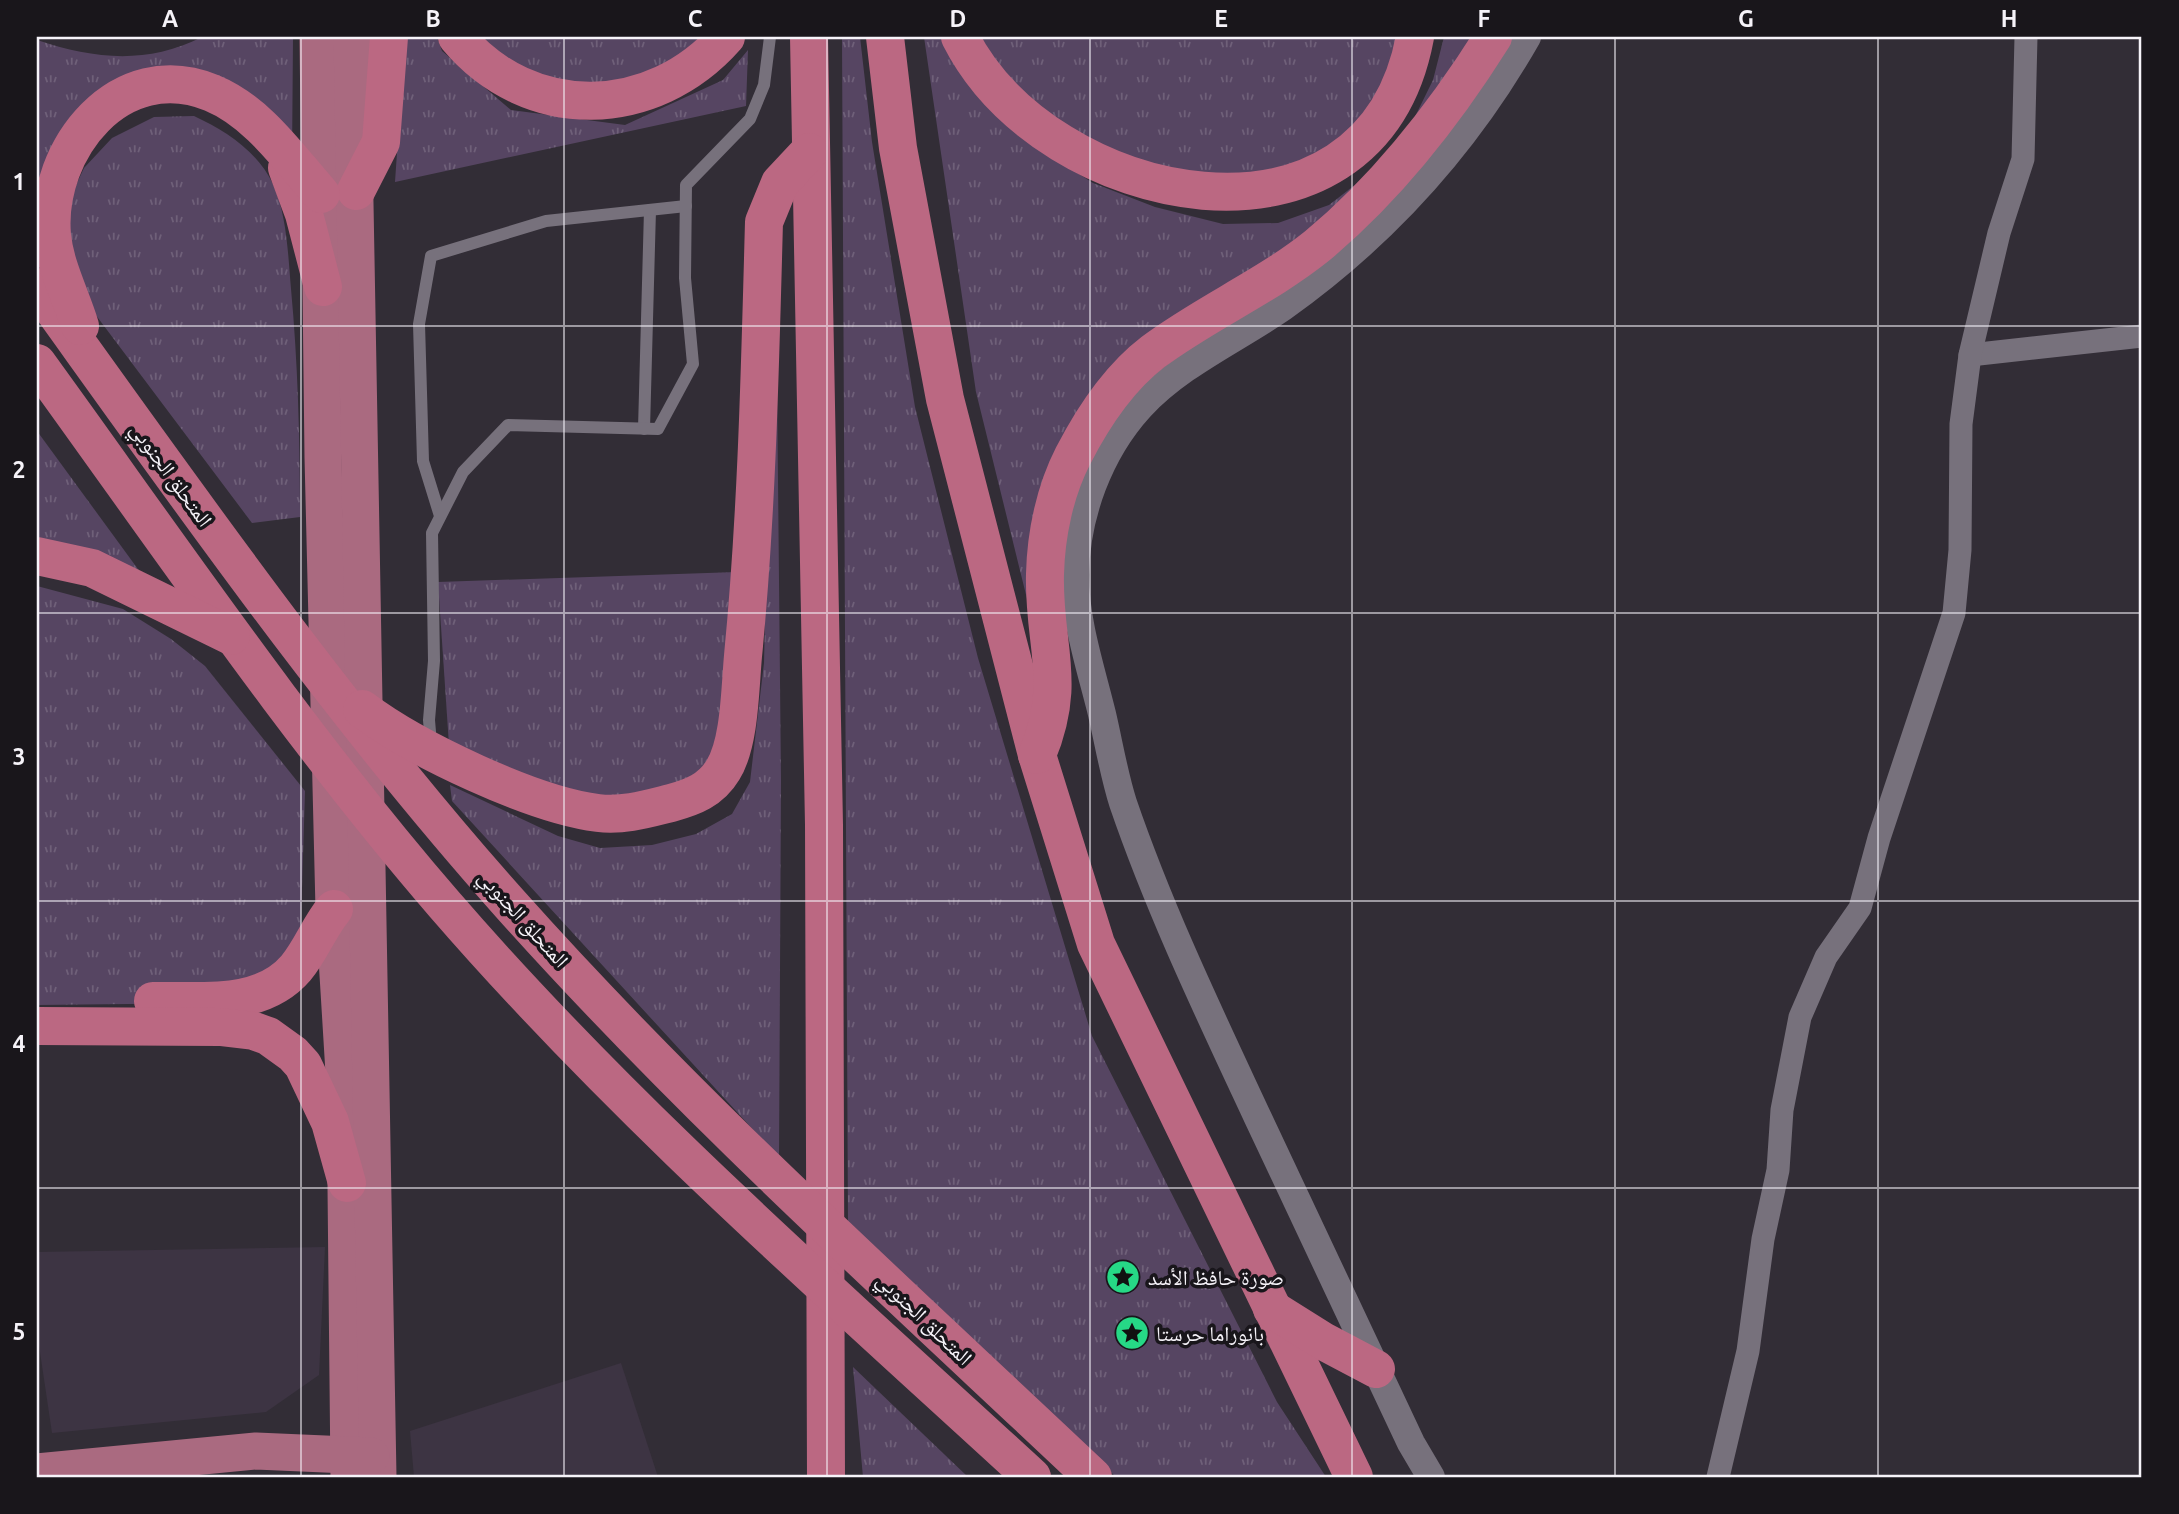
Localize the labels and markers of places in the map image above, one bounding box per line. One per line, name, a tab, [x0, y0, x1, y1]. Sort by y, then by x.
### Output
place icon: صورة حافظ الأسد	[1104, 1258, 1142, 1296]
place label: صورة حافظ الأسد	[1148, 1265, 1284, 1289]
place icon: بانوراما حرستا	[1113, 1314, 1151, 1352]
place label: بانوراما حرستا	[1156, 1321, 1264, 1346]

